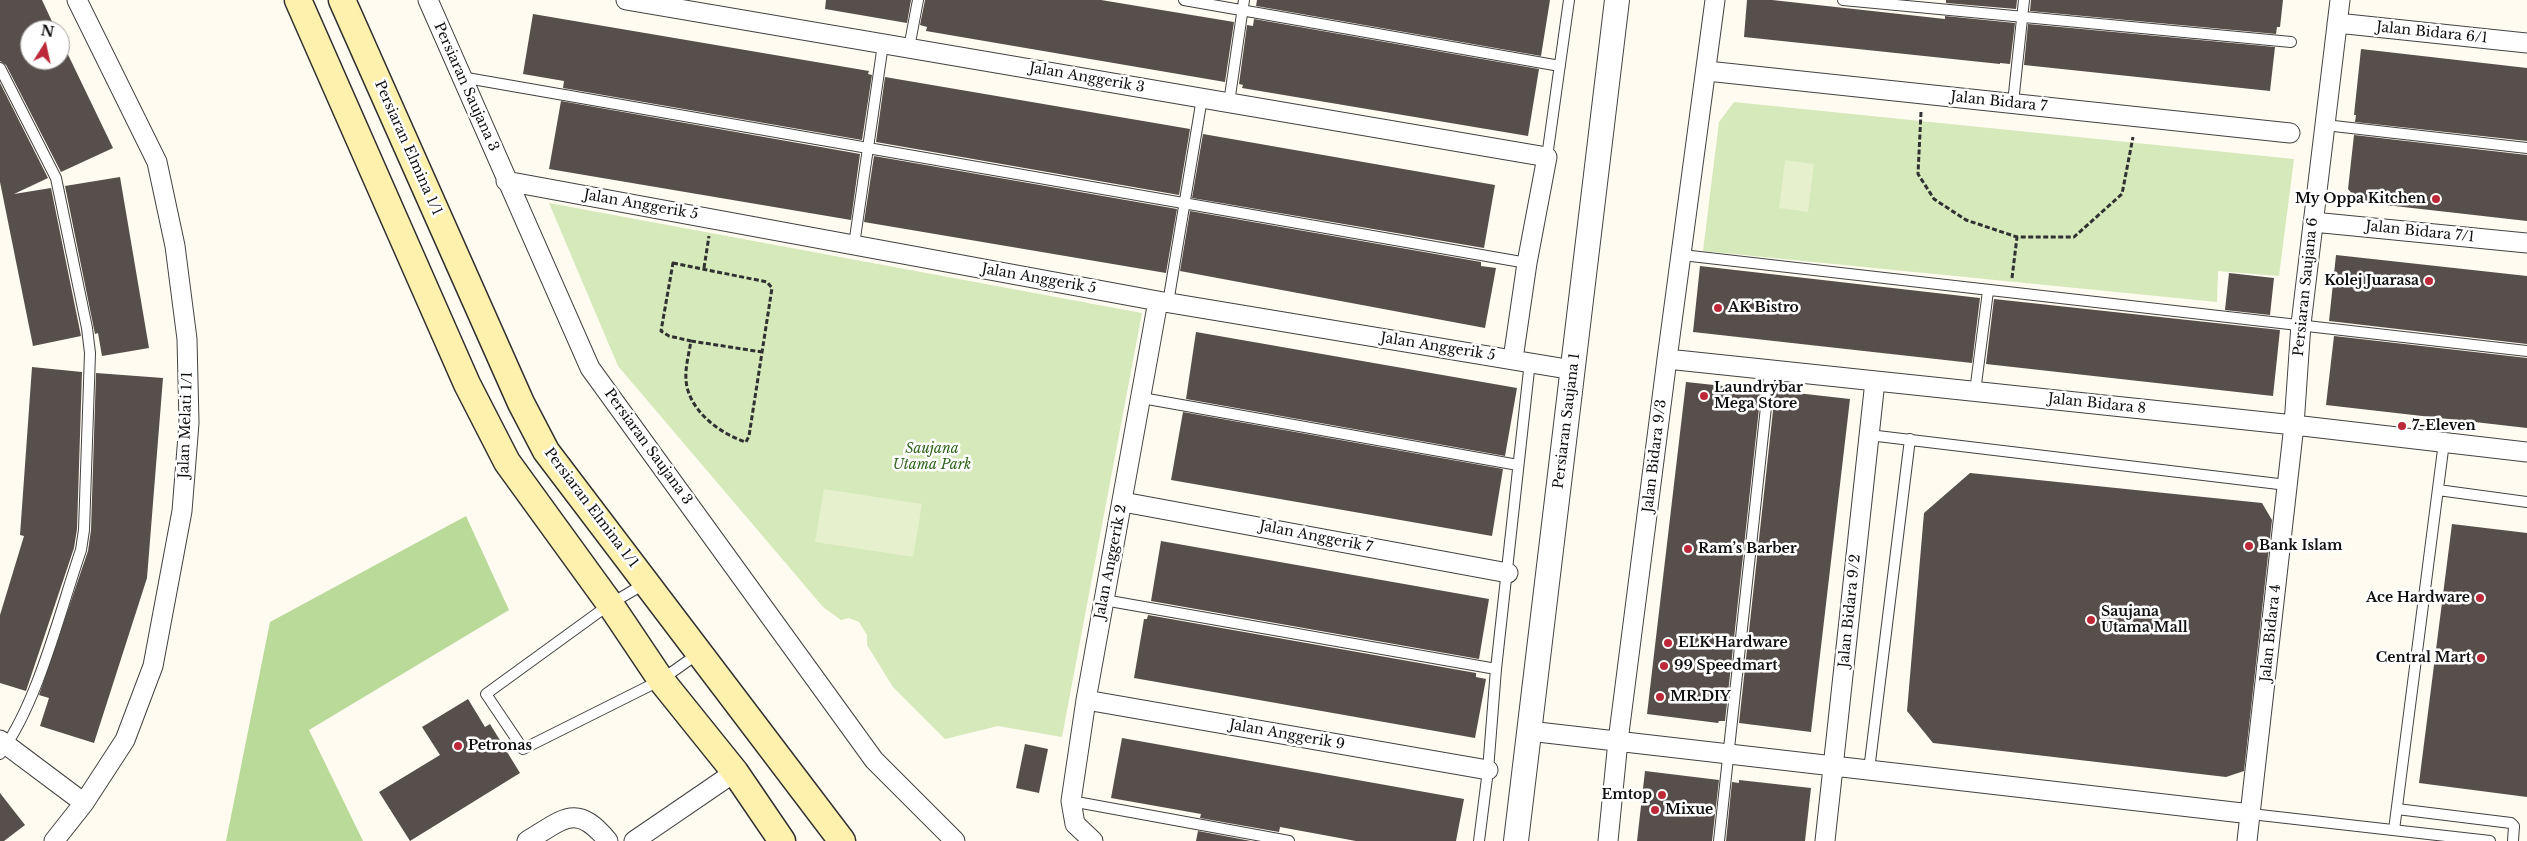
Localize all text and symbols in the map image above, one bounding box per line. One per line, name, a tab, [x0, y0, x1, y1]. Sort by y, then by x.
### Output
street label: Jalan Bidara 6/1	[2376, 19, 2488, 47]
north arrow	[20, 20, 70, 70]
street label: Persiaran Saujana 3	[430, 20, 502, 154]
text: N	[39, 21, 55, 41]
street label: Jalan Anggerik 3	[1028, 60, 1146, 96]
street label: Persiaran Elmina 1/1	[371, 78, 445, 218]
street label: Jalan Bidara 7	[1950, 89, 2048, 115]
street label: Jalan Anggerik 5	[582, 187, 700, 223]
place label: My Oppa Kitchen	[2295, 191, 2426, 207]
marker: My Oppa Kitchen	[2430, 193, 2442, 205]
street label: Persiaran Saujana 6	[2290, 217, 2322, 357]
street label: Jalan Bidara 7/1	[2365, 218, 2475, 246]
street label: Jalan Anggerik 5	[980, 261, 1098, 297]
place label: Kolej Juarasa	[2324, 273, 2419, 289]
marker: Kolej Juarasa	[2423, 275, 2435, 287]
place label: AK Bistro	[1728, 300, 1799, 316]
marker: AK Bistro	[1712, 302, 1724, 314]
street label: Jalan Anggerik 5	[1379, 330, 1497, 364]
street label: Persiaran Saujana 1	[1550, 352, 1584, 490]
street label: Jalan Melati 1/1	[176, 371, 196, 479]
place label: Laundrybar Mega Store	[1714, 380, 1803, 412]
street label: Persiaran Saujana 3	[600, 386, 696, 508]
marker: Laundrybar Mega Store	[1698, 390, 1710, 402]
street label: Jalan Bidara 8	[2047, 391, 2147, 417]
street label: Jalan Bidara 9/3	[1640, 398, 1670, 514]
place label: 7-Eleven	[2412, 418, 2476, 434]
marker: 7-Eleven	[2396, 420, 2408, 432]
park label: Saujana Utama Park	[893, 441, 971, 474]
street label: Persiaran Elmina 1/1	[540, 445, 642, 571]
street label: Jalan Anggerik 2	[1092, 503, 1130, 621]
street label: Jalan Anggerik 7	[1258, 518, 1374, 556]
place label: Bank Islam	[2259, 538, 2342, 554]
marker: Bank Islam	[2243, 540, 2255, 552]
place label: Ram’s Barber	[1698, 541, 1797, 557]
marker: Ram’s Barber	[1682, 543, 1694, 555]
street label: Jalan Bidara 9/2	[1836, 553, 1864, 669]
street label: Jalan Bidara 4	[2258, 583, 2284, 683]
place label: Ace Hardware	[2366, 590, 2470, 606]
marker: Ace Hardware	[2474, 592, 2486, 604]
place label: Saujana Utama Mall	[2101, 604, 2188, 636]
marker: Saujana Utama Mall	[2085, 614, 2097, 626]
place label: ELK Hardware	[1678, 635, 1788, 651]
marker: ELK Hardware	[1662, 637, 1674, 649]
place label: Central Mart	[2376, 650, 2471, 666]
marker: Central Mart	[2475, 652, 2487, 664]
place label: 99 Speedmart	[1674, 658, 1777, 674]
marker: 99 Speedmart	[1658, 660, 1670, 672]
place label: MR.DIY	[1670, 689, 1731, 705]
marker: MR.DIY	[1654, 691, 1666, 703]
street label: Jalan Anggerik 9	[1228, 717, 1346, 753]
place label: Petronas	[468, 738, 532, 754]
marker: Petronas	[452, 740, 464, 752]
place label: Emtop	[1601, 787, 1652, 803]
marker: Emtop	[1656, 789, 1668, 801]
place label: Mixue	[1665, 802, 1713, 818]
marker: Mixue	[1649, 804, 1661, 816]

